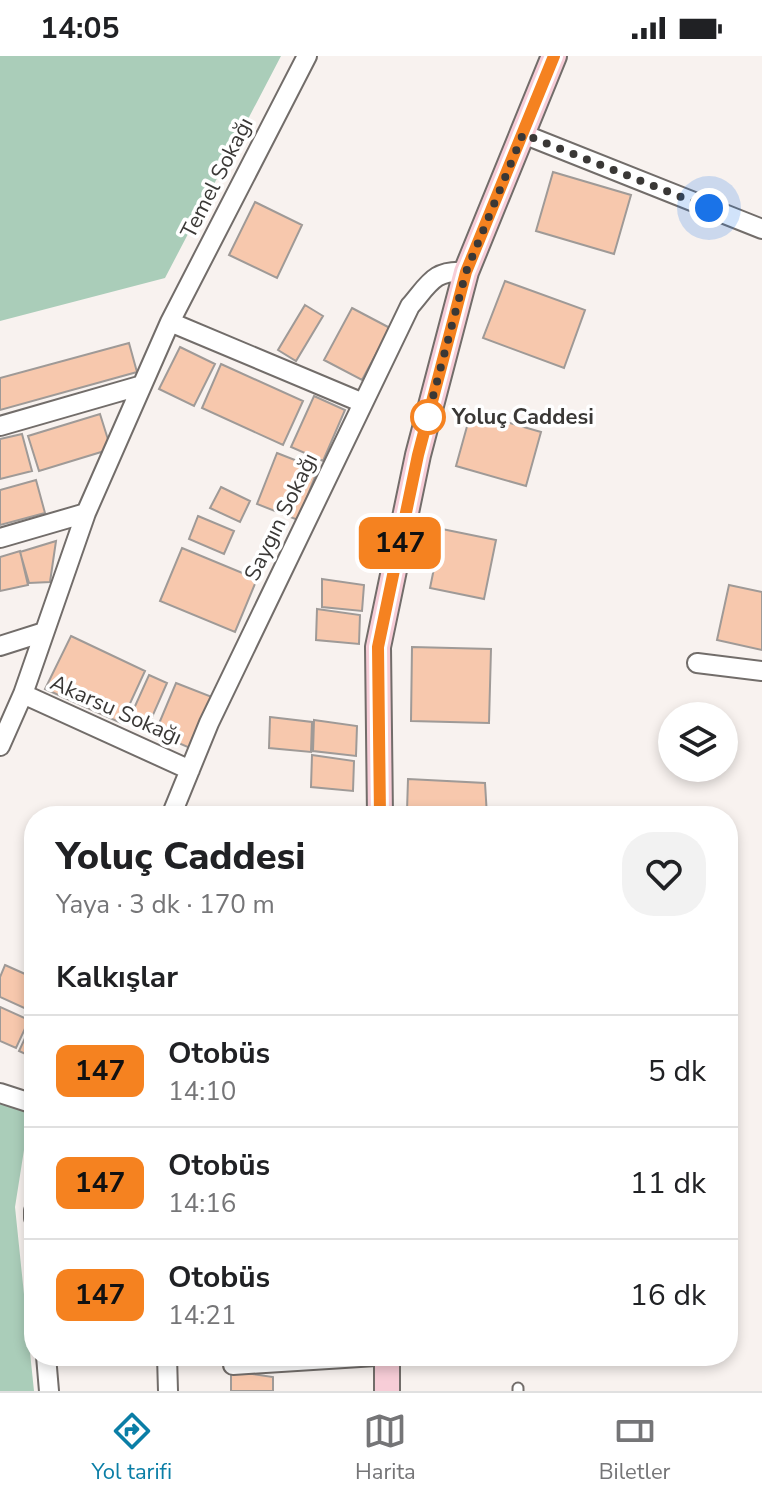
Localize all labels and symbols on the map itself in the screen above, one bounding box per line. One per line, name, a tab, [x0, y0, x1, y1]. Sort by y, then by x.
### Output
street label: Temel Sokağı	[174, 112, 260, 244]
your location	[689, 188, 729, 228]
marker: Yoluç Caddesi	[411, 400, 445, 434]
place label: Yoluç Caddesi	[451, 402, 594, 432]
street label: Saygın Sokağı	[237, 448, 325, 586]
line badge: 147	[354, 517, 446, 569]
street label: Akarsu Sokağı	[45, 668, 187, 752]

